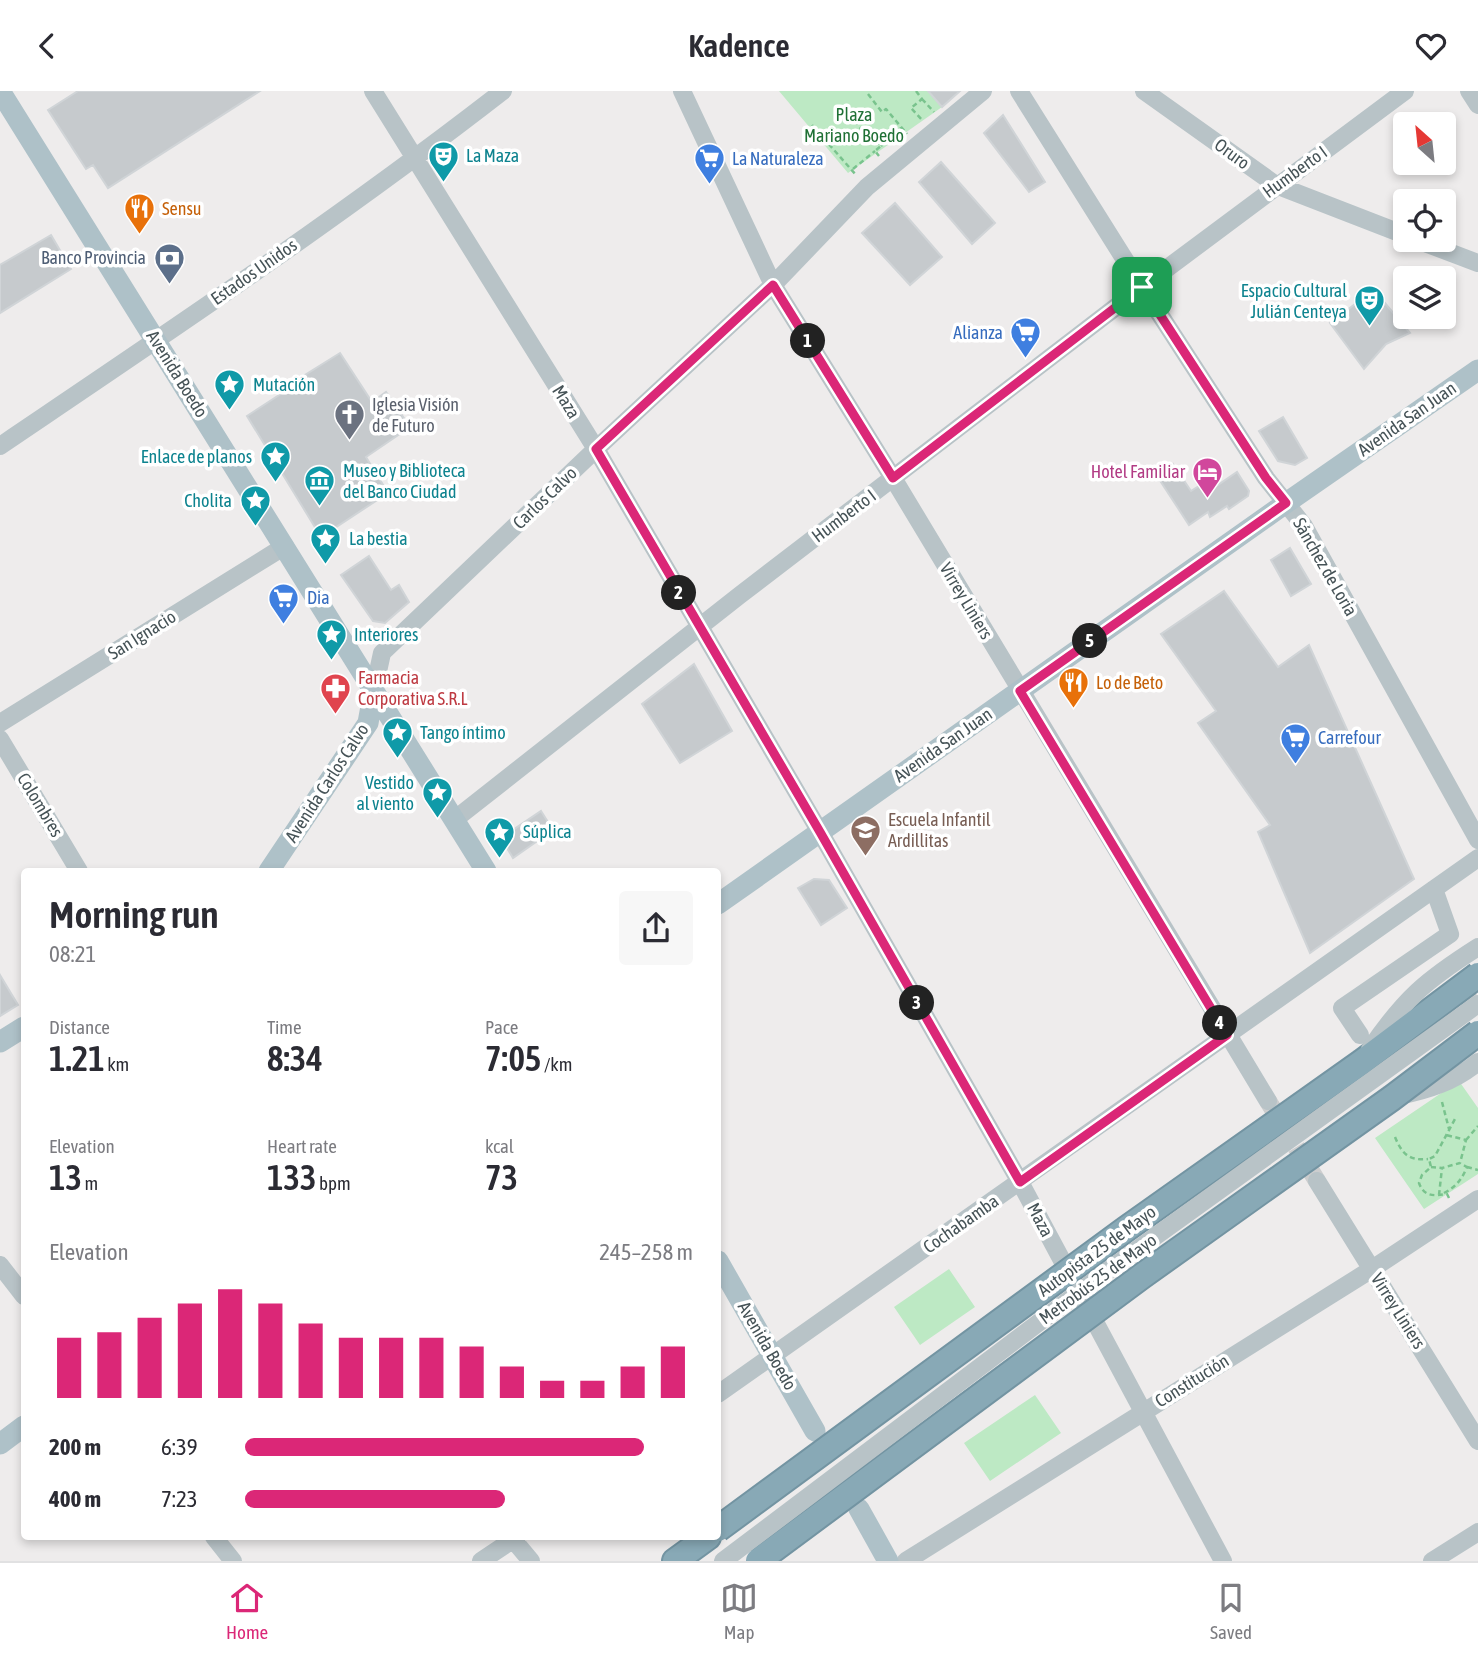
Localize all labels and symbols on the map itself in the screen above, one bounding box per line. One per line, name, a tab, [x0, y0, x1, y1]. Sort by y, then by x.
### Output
park label: Plaza Mariano Boedo	[804, 104, 904, 146]
north arrow	[1393, 112, 1456, 175]
street label: Oruro	[1211, 134, 1254, 173]
theatre icon: La Maza	[426, 139, 460, 183]
street label: Humberto I	[1258, 141, 1331, 202]
supermarket icon: La Naturaleza	[692, 142, 726, 186]
place label: La Maza	[466, 145, 519, 166]
place label: La Naturaleza	[732, 148, 824, 169]
restaurant icon: Sensu	[122, 192, 156, 236]
place label: Sensu	[162, 198, 202, 219]
street label: Estados Unidos	[207, 234, 301, 309]
bank icon: Banco Provincia	[152, 241, 186, 285]
place label: Banco Provincia	[41, 247, 146, 268]
pin	[1112, 257, 1172, 317]
place label: Espacio Cultural Julián Centeya	[1241, 280, 1347, 322]
theatre icon: Espacio Cultural Julián Centeya	[1353, 284, 1387, 328]
supermarket icon: Alianza	[1009, 316, 1043, 360]
place label: Alianza	[953, 322, 1003, 343]
pin: 1	[790, 323, 826, 359]
street label: Avenida Boedo	[142, 326, 212, 421]
place icon: Mutación	[213, 368, 247, 412]
place label: Mutación	[253, 374, 315, 395]
street label: Avenida San Juan	[1354, 377, 1460, 460]
street label: Maza	[548, 381, 585, 422]
place label: Iglesia Visión de Futuro	[372, 394, 459, 436]
church icon: Iglesia Visión de Futuro	[332, 398, 366, 442]
place icon: Enlace de planos	[258, 440, 292, 484]
place label: Enlace de planos	[141, 446, 252, 467]
hotel icon: Hotel Familiar	[1191, 455, 1225, 499]
place label: Museo y Biblioteca del Banco Ciudad	[343, 460, 466, 502]
place label: Hotel Familiar	[1091, 461, 1186, 482]
street label: Carlos Calvo	[508, 462, 581, 533]
museum icon: Museo y Biblioteca del Banco Ciudad	[303, 464, 337, 508]
place icon: Cholita	[238, 484, 272, 528]
street label: Humberto I	[808, 485, 880, 546]
place label: Cholita	[184, 490, 232, 511]
street label: Sánchez de Loria	[1289, 514, 1362, 619]
place icon: La bestia	[309, 522, 343, 566]
place label: La bestia	[349, 528, 408, 549]
street label: Virrey Liniers	[935, 559, 997, 643]
pin: 2	[662, 575, 696, 611]
supermarket icon: Dia	[267, 581, 301, 625]
place label: Dia	[307, 587, 330, 608]
street label: San Ignacio	[104, 606, 179, 664]
place icon: Interiores	[314, 618, 348, 662]
pin: 5	[1072, 623, 1108, 659]
place label: Interiores	[354, 624, 418, 645]
restaurant icon: Lo de Beto	[1056, 666, 1090, 710]
place label: Farmacia Corporativa S.R.L	[358, 667, 468, 709]
pharmacy icon: Farmacia Corporativa S.R.L	[318, 671, 352, 715]
place label: Lo de Beto	[1096, 672, 1163, 693]
street label: Avenida San Juan	[890, 703, 996, 786]
place icon: Tango íntimo	[380, 716, 414, 760]
street label: Avenida Carlos Calvo	[281, 720, 373, 846]
supermarket icon: Carrefour	[1278, 721, 1312, 765]
place label: Tango íntimo	[420, 722, 506, 743]
place label: Carrefour	[1318, 727, 1381, 748]
street label: Colombres	[13, 769, 68, 841]
place label: Vestido al viento	[356, 772, 414, 814]
place icon: Vestido al viento	[420, 776, 454, 820]
place label: Escuela Infantil Ardillitas	[888, 809, 991, 851]
school or university icon: Escuela Infantil Ardillitas	[848, 813, 882, 857]
place icon: Súplica	[483, 815, 517, 859]
place label: Súplica	[523, 821, 572, 842]
pin: 3	[900, 985, 934, 1021]
pin: 4	[1202, 1005, 1238, 1041]
street label: Cochabamba	[919, 1190, 1002, 1257]
street label: Maza	[1023, 1199, 1058, 1240]
street label: Autopista 25 de Mayo	[1034, 1201, 1160, 1300]
street label: Metrobús 25 de Mayo	[1035, 1229, 1160, 1328]
street label: Virrey Liniers	[1367, 1269, 1430, 1352]
street label: Avenida Boedo	[734, 1298, 801, 1394]
street label: Constitución	[1151, 1350, 1232, 1411]

